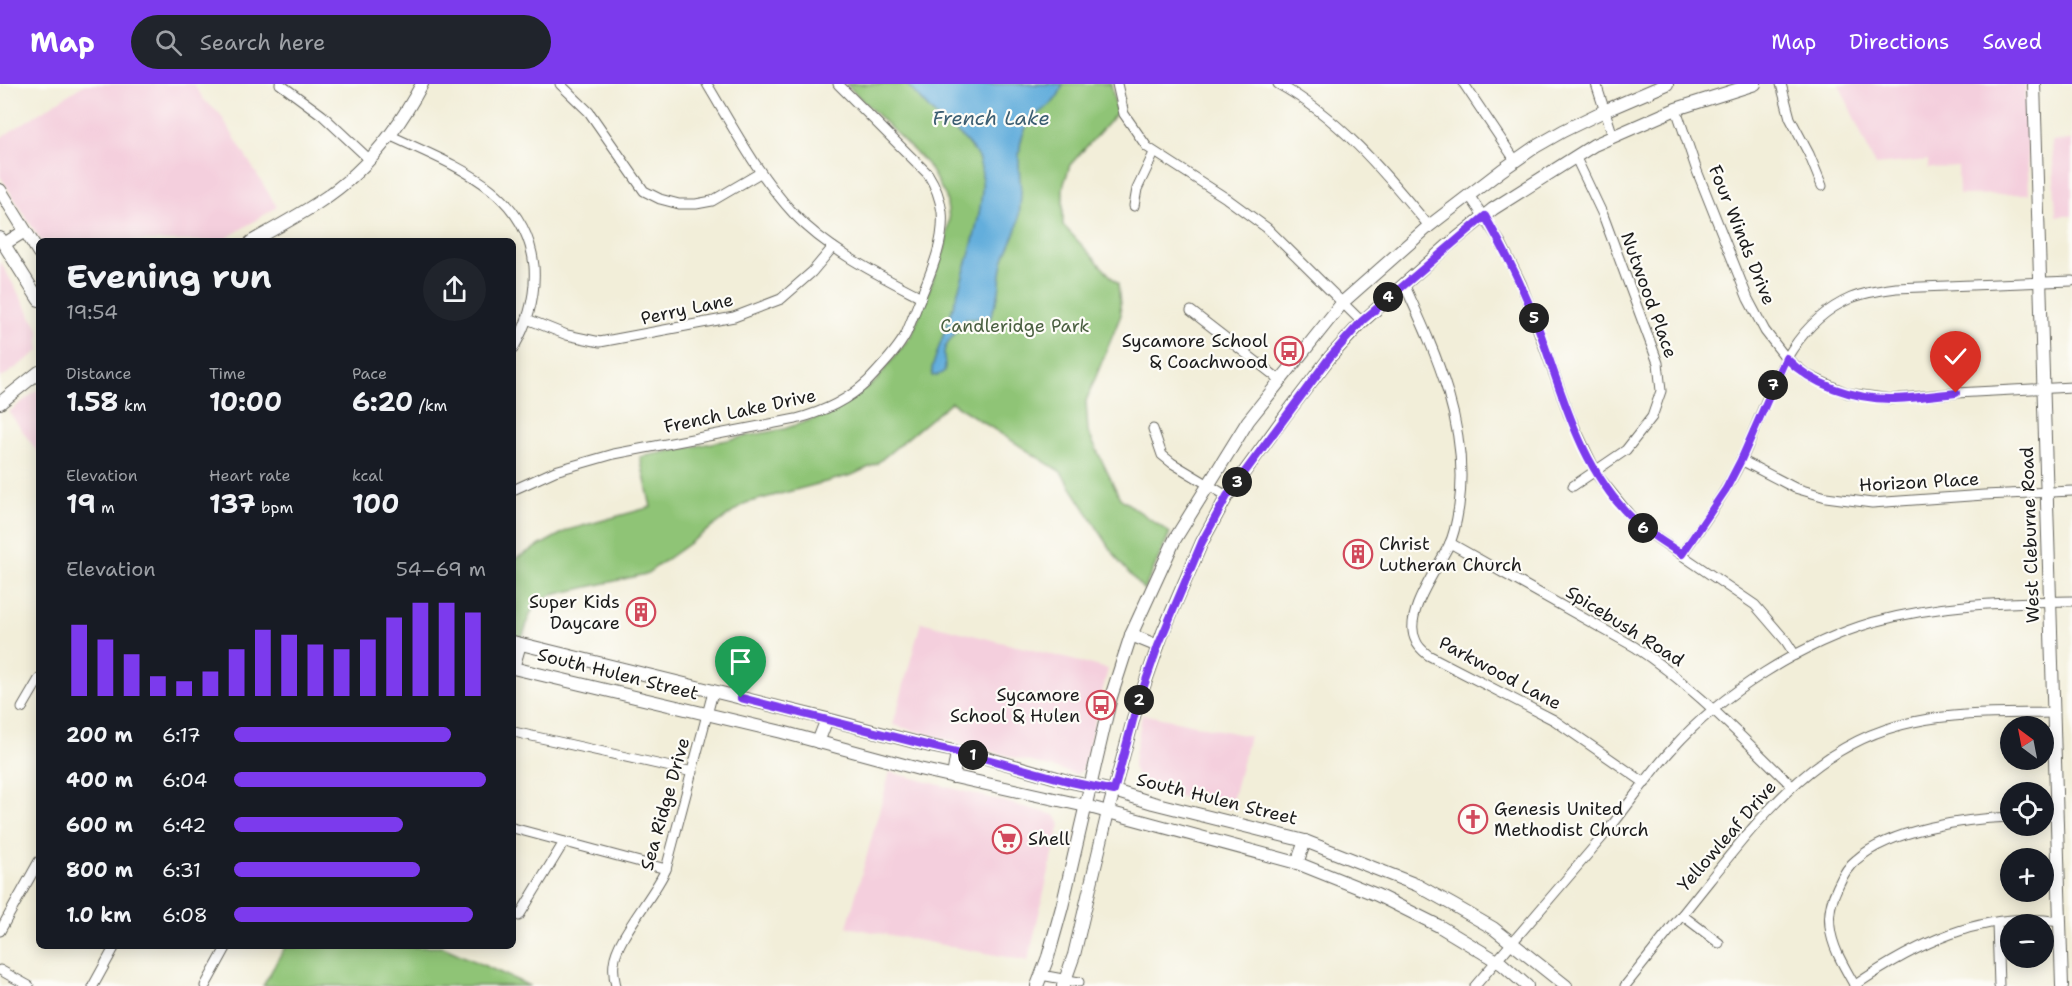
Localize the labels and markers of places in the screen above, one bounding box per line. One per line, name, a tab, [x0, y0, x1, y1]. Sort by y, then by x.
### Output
pin: 4	[1373, 282, 1403, 312]
pin: 5	[1519, 303, 1549, 333]
place label: Sycamore School & Coachwood	[1122, 329, 1269, 374]
pin	[1930, 331, 1981, 393]
bus stop icon: Sycamore School & Coachwood	[1273, 335, 1305, 367]
pin: 7	[1758, 370, 1788, 400]
pin: 3	[1222, 467, 1252, 497]
pin: 6	[1628, 513, 1658, 543]
place label: Christ Lutheran Church	[1379, 532, 1522, 577]
building icon: Christ Lutheran Church	[1342, 538, 1374, 570]
place label: Super Kids Daycare	[529, 590, 620, 635]
building icon: Super Kids Daycare	[625, 596, 657, 628]
pin	[715, 636, 766, 698]
place label: Sycamore School & Hulen	[950, 683, 1080, 728]
pin: 2	[1124, 685, 1154, 715]
bus stop icon: Sycamore School & Hulen	[1085, 689, 1117, 721]
pin: 1	[958, 740, 988, 770]
place label: Genesis United Methodist Church	[1494, 797, 1649, 842]
church icon: Genesis United Methodist Church	[1457, 803, 1489, 835]
supermarket icon: Shell	[991, 823, 1023, 855]
place label: Shell	[1028, 827, 1070, 851]

